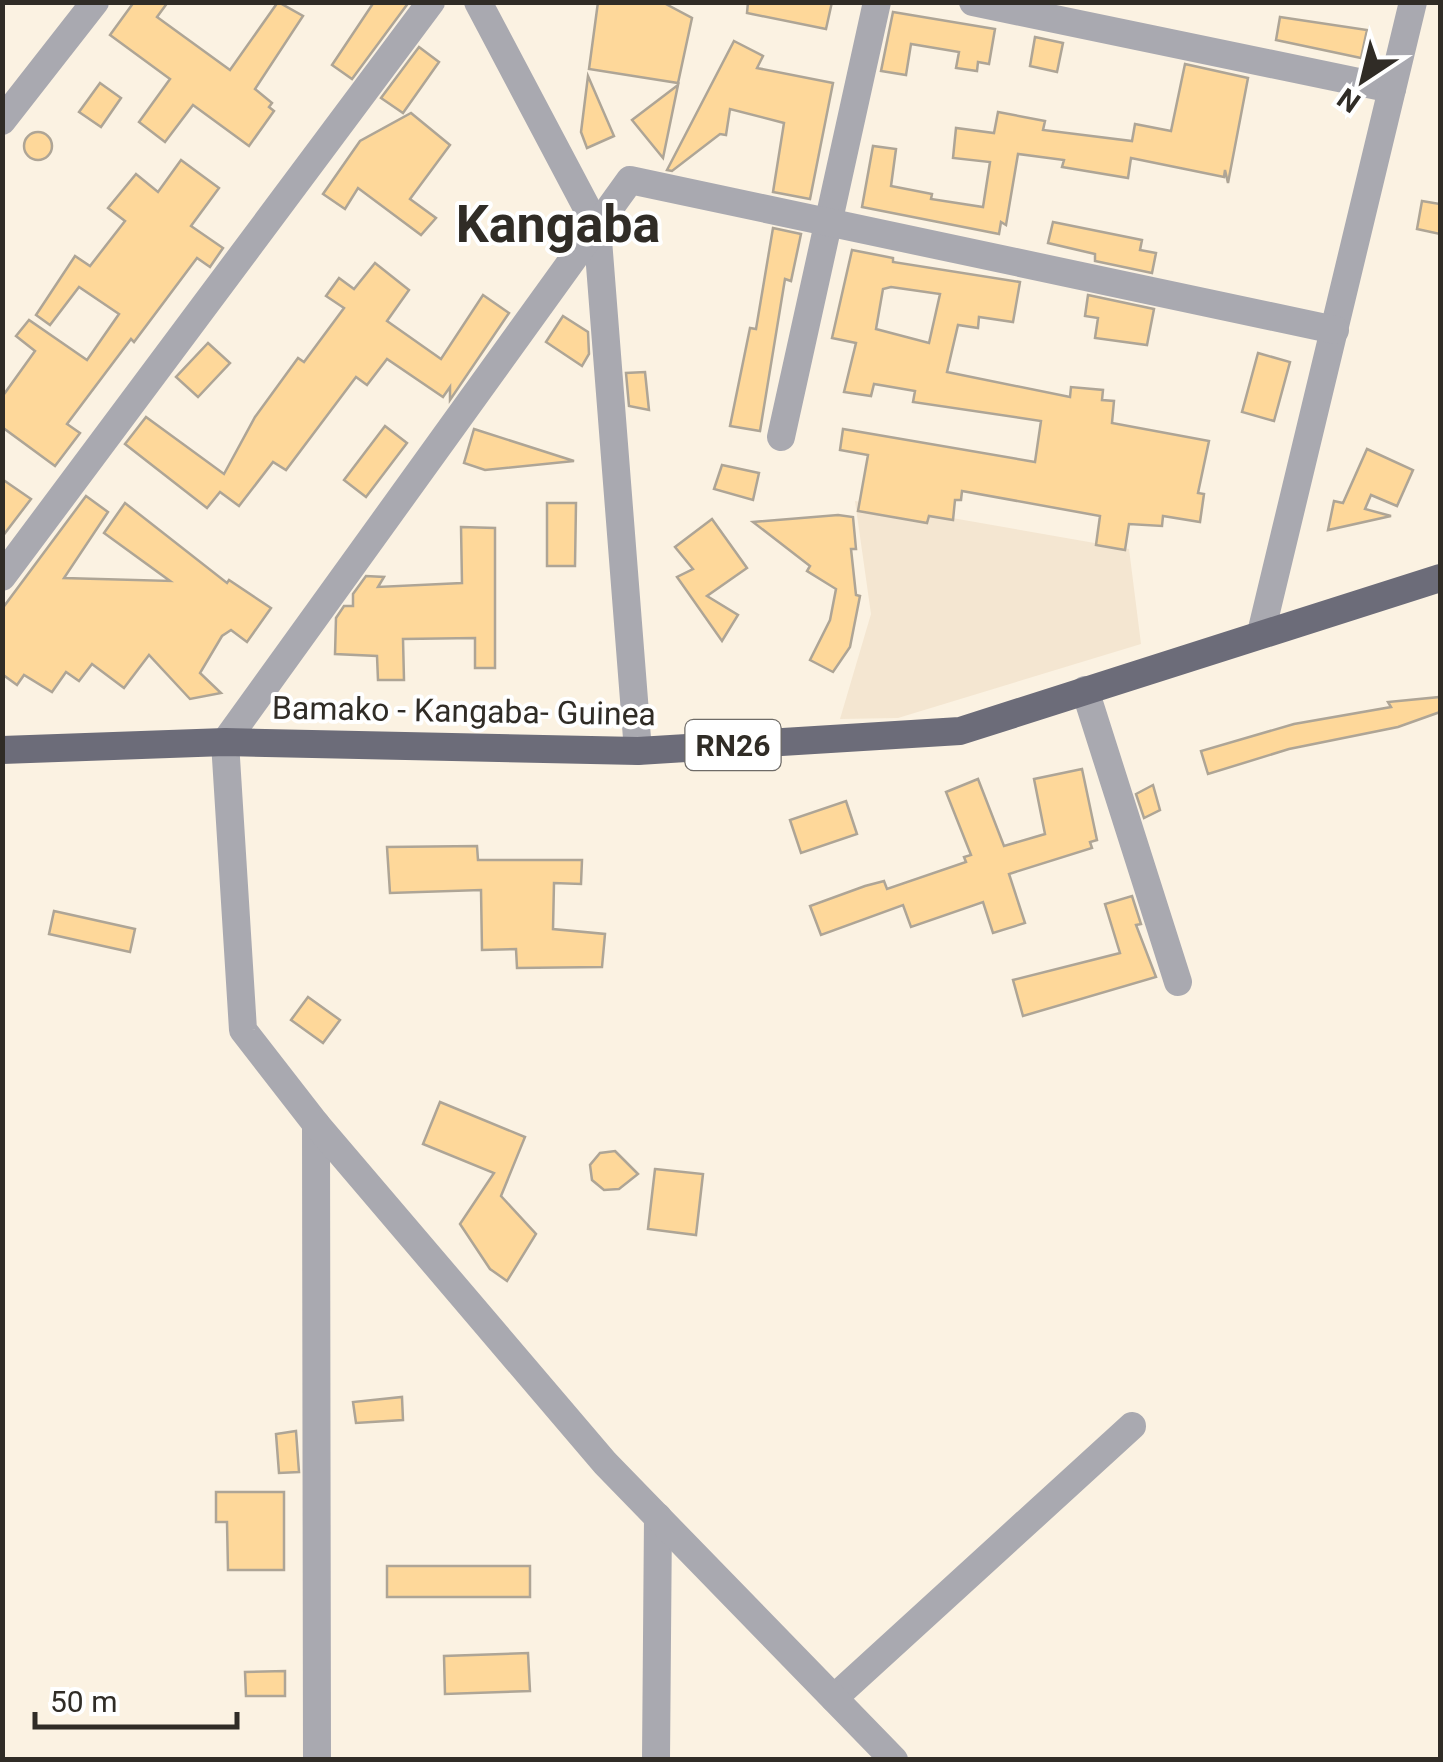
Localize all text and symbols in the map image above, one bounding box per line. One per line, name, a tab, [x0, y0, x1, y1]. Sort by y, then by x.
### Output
north arrow	[1313, 30, 1413, 130]
text: N	[1331, 81, 1367, 119]
district label: Kangaba	[456, 194, 660, 255]
street label: Bamako - Kangaba- Guinea	[272, 689, 656, 733]
road number: RN26	[686, 720, 780, 770]
scale bar	[35, 1667, 238, 1729]
text: 50 m	[50, 1684, 117, 1719]

